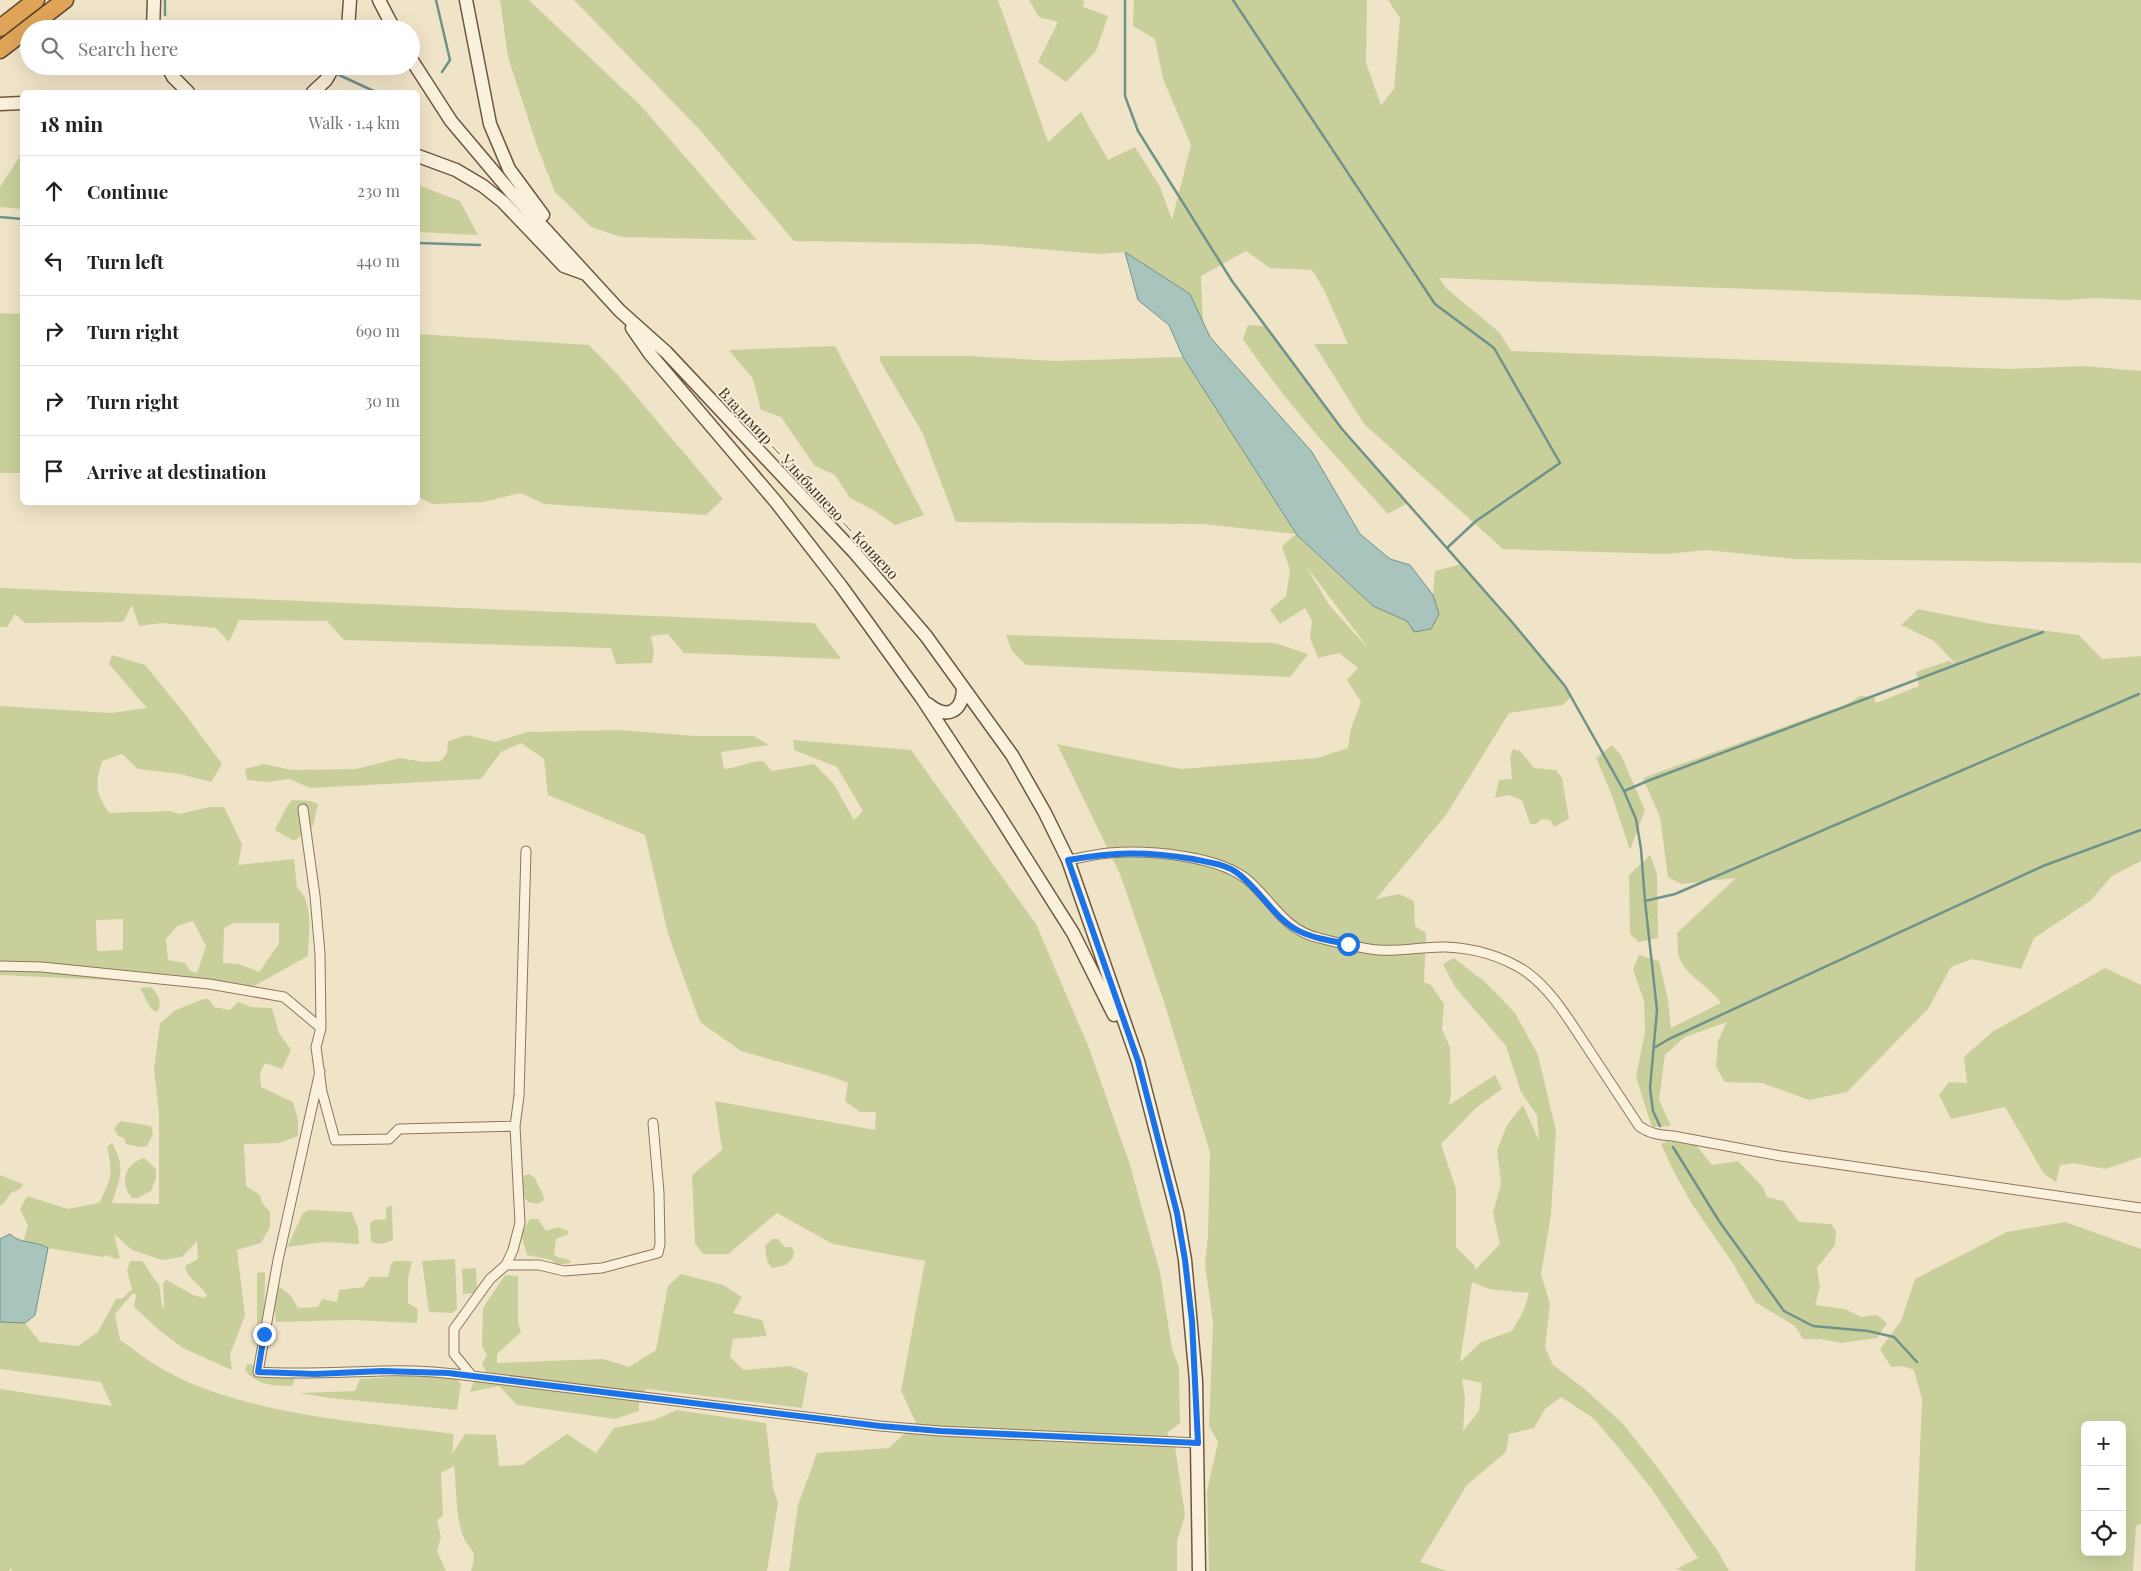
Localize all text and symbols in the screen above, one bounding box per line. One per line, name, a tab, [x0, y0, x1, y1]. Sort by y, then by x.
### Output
search box	[20, 20, 420, 75]
icon: search	[38, 34, 66, 62]
text: Search here	[78, 35, 178, 61]
text: 18 min	[40, 109, 103, 137]
text: Walk · 1.4 km	[309, 112, 400, 133]
icon: ahead	[40, 177, 68, 205]
text: Continue	[87, 178, 168, 204]
text: 230 m	[357, 180, 400, 201]
icon: left	[40, 247, 68, 275]
text: Turn left	[87, 248, 164, 274]
text: 440 m	[356, 250, 400, 271]
icon: right	[40, 317, 68, 345]
text: Turn right	[87, 318, 179, 344]
text: 690 m	[356, 320, 400, 341]
street label: Владимир — Улыбышево — Коняево	[714, 383, 904, 583]
icon: right	[40, 387, 68, 415]
text: Turn right	[87, 388, 179, 414]
text: 30 m	[365, 390, 400, 411]
icon: arrive	[40, 457, 68, 485]
text: Arrive at destination	[87, 458, 267, 484]
route start	[1337, 933, 1360, 956]
route end	[253, 1323, 276, 1346]
map controls	[2081, 1421, 2126, 1556]
button: +	[2081, 1421, 2126, 1466]
button: −	[2081, 1466, 2126, 1511]
button: locate	[2081, 1511, 2126, 1556]

